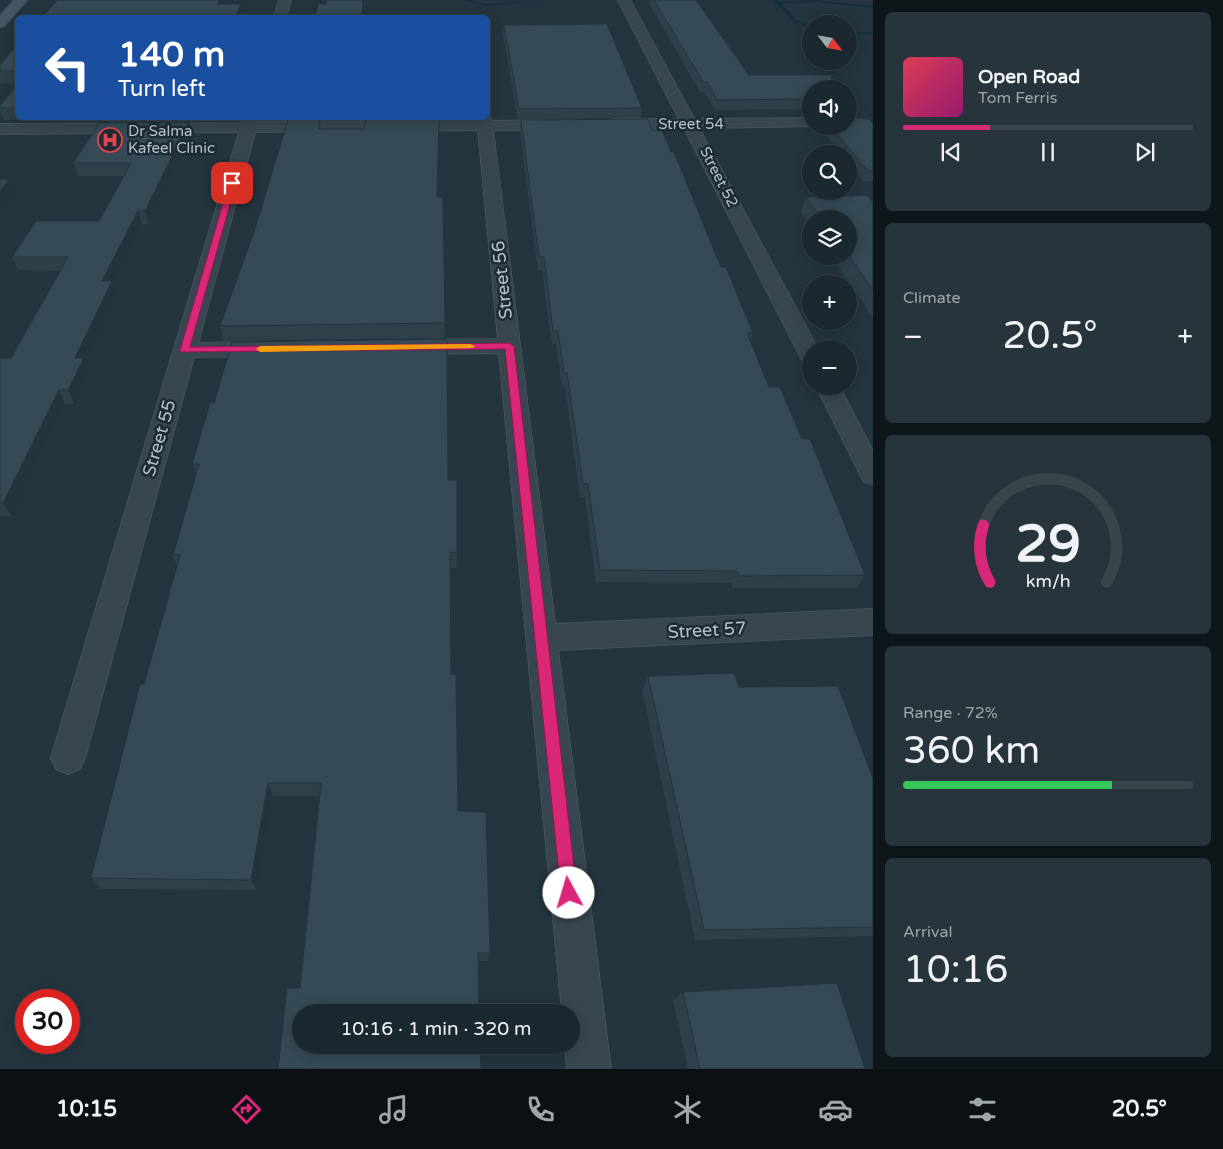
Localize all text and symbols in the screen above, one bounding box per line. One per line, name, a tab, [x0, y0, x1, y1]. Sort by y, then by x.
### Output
north arrow	[802, 15, 858, 70]
map controls	[802, 15, 857, 395]
text: 140 m	[118, 34, 225, 76]
icon: left	[35, 35, 100, 100]
text: Open Road	[978, 66, 1080, 88]
text: Turn left	[118, 76, 206, 102]
button: sound	[802, 80, 857, 135]
text: Tom Ferris	[978, 88, 1057, 108]
street label: Street 54	[658, 115, 724, 133]
place label: Dr Salma Kafeel Clinic	[128, 122, 215, 157]
hospital icon: Dr Salma Kafeel Clinic	[97, 127, 123, 153]
icon: previous	[937, 138, 965, 166]
icon: pause	[1034, 138, 1062, 166]
icon: next	[1131, 138, 1159, 166]
street label: Street 52	[696, 144, 742, 210]
button: search	[802, 145, 857, 200]
pin	[211, 162, 253, 204]
icon: arrive	[218, 169, 246, 197]
button: layers	[802, 210, 857, 265]
street label: Street 56	[487, 240, 517, 320]
button: +	[802, 275, 857, 330]
text: Climate	[903, 288, 961, 308]
text: 20.5°	[1003, 313, 1098, 359]
text: −	[903, 320, 923, 354]
text: +	[1177, 320, 1193, 354]
button: −	[802, 340, 857, 395]
street label: Street 55	[138, 397, 180, 479]
text: 29	[1015, 513, 1081, 576]
text: km/h	[1026, 571, 1070, 592]
street label: Street 57	[667, 617, 747, 643]
text: Range · 72%	[903, 703, 998, 723]
text: 360 km	[903, 728, 1040, 774]
position arrow	[542, 866, 594, 918]
text: Arrival	[903, 922, 952, 942]
text: 10:16	[903, 947, 1008, 993]
speed limit sign: 30	[15, 989, 80, 1054]
text: 10:16 · 1 min · 320 m	[340, 1018, 532, 1040]
icon: directions	[229, 1092, 264, 1127]
icon: music	[376, 1092, 411, 1127]
icon: phone	[523, 1092, 558, 1127]
icon: climate	[670, 1092, 705, 1127]
icon: car	[818, 1092, 853, 1127]
icon: filters	[965, 1092, 1000, 1127]
text: 10:15	[56, 1096, 117, 1122]
text: 20.5°	[1112, 1096, 1167, 1122]

